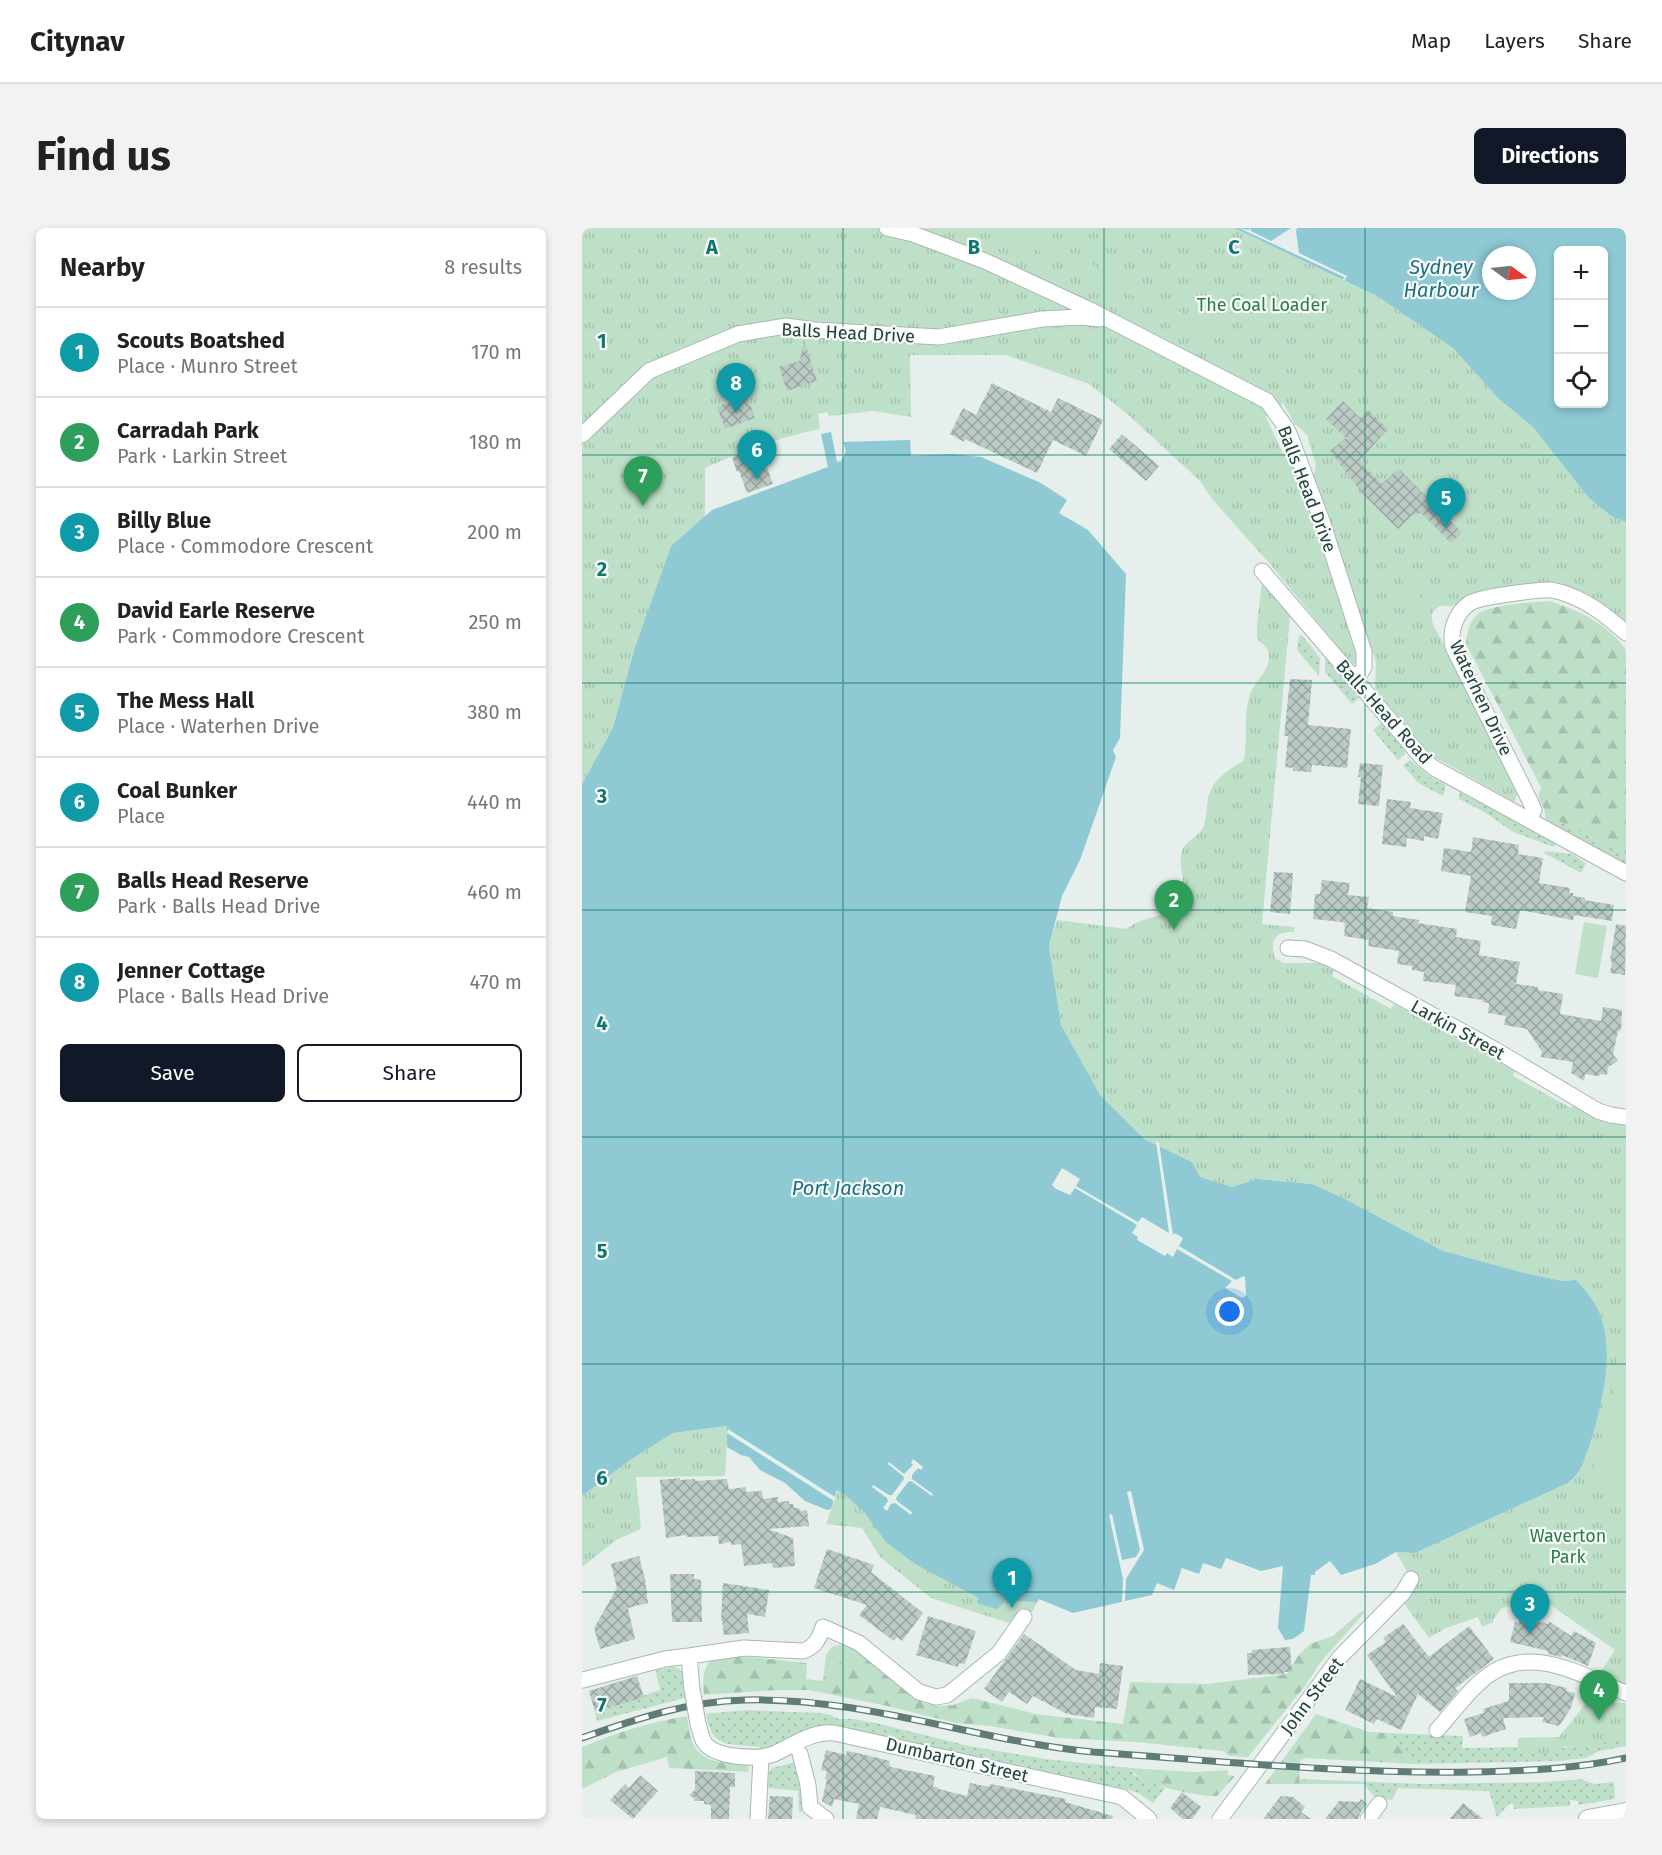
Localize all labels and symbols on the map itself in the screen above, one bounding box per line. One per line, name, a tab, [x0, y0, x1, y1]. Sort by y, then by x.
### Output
text: A	[705, 235, 719, 259]
text: B	[968, 235, 980, 259]
text: C	[1228, 235, 1240, 259]
north arrow	[1482, 246, 1536, 300]
water label: Sydney Harbour	[1404, 255, 1480, 302]
park label: The Coal Loader	[1197, 294, 1327, 316]
street label: Balls Head Drive	[781, 319, 915, 347]
text: 1	[597, 329, 607, 353]
pin: 8	[716, 364, 756, 413]
street label: Balls Head Drive	[1273, 423, 1341, 555]
pin: 6	[738, 430, 777, 480]
pin: 7	[624, 456, 662, 506]
pin: 5	[1426, 478, 1466, 528]
text: 2	[597, 557, 607, 581]
street label: Waterhen Drive	[1445, 637, 1517, 759]
street label: Balls Head Road	[1331, 655, 1437, 769]
text: 3	[596, 784, 607, 808]
pin: 2	[1154, 880, 1194, 930]
street label: Larkin Street	[1407, 995, 1509, 1065]
text: 4	[596, 1011, 608, 1035]
water label: Port Jackson	[792, 1176, 904, 1200]
text: 5	[597, 1239, 608, 1263]
your location	[1215, 1297, 1244, 1326]
text: 6	[596, 1466, 608, 1490]
park label: Waverton Park	[1530, 1525, 1606, 1568]
pin: 1	[992, 1558, 1032, 1608]
pin: 3	[1510, 1584, 1550, 1634]
street label: John Street	[1276, 1653, 1348, 1739]
pin: 4	[1580, 1670, 1618, 1720]
text: 7	[597, 1693, 607, 1717]
street label: Dumbarton Street	[884, 1733, 1031, 1787]

